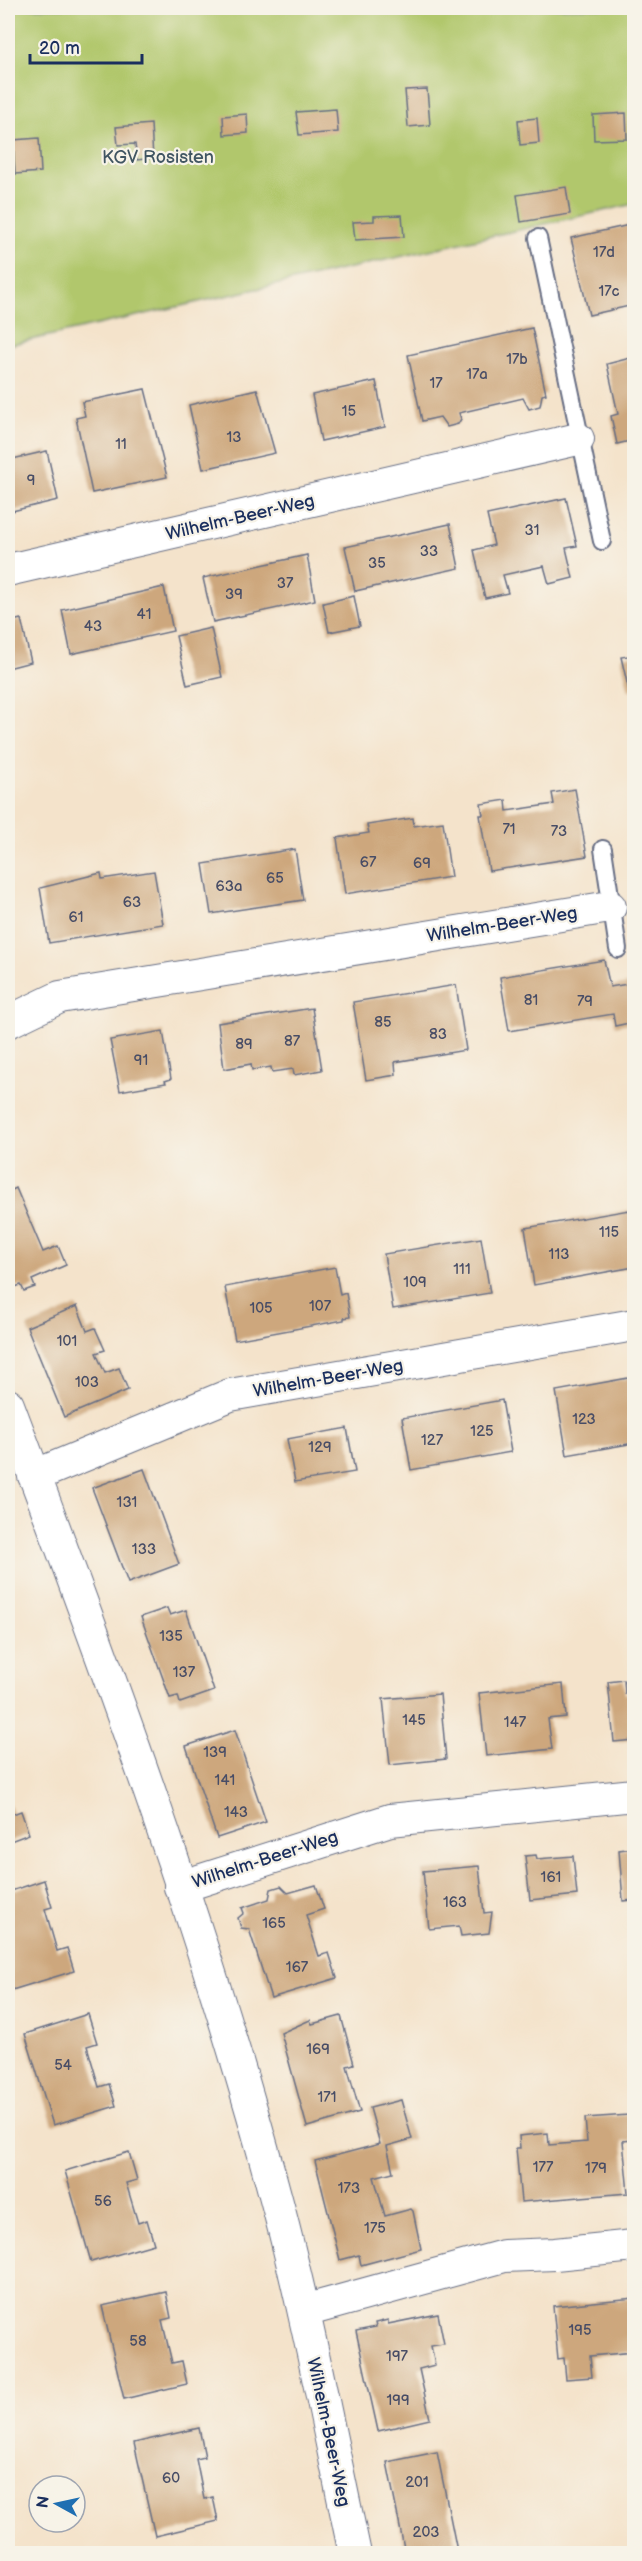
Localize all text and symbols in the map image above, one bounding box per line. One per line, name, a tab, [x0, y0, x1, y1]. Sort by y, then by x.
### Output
scale bar	[30, 27, 142, 65]
text: 20 m	[39, 38, 80, 59]
park label: KGV Rosisten	[102, 147, 214, 168]
house number: 17d	[593, 243, 615, 262]
house number: 17c	[598, 282, 620, 301]
house number: 17b	[506, 350, 528, 369]
house number: 17a	[466, 365, 488, 384]
house number: 17	[429, 374, 443, 393]
house number: 15	[342, 402, 356, 421]
house number: 13	[226, 428, 242, 447]
house number: 11	[115, 435, 127, 454]
house number: 9	[27, 471, 35, 490]
street label: Wilhelm-Beer-Weg	[164, 490, 317, 545]
house number: 31	[524, 521, 540, 540]
house number: 33	[420, 542, 438, 561]
house number: 35	[368, 554, 386, 573]
house number: 37	[277, 574, 294, 593]
house number: 39	[225, 585, 243, 604]
house number: 41	[137, 605, 151, 624]
house number: 43	[84, 617, 102, 636]
house number: 71	[502, 820, 516, 839]
house number: 73	[551, 822, 567, 841]
house number: 67	[360, 853, 377, 872]
house number: 69	[413, 854, 431, 873]
house number: 65	[266, 869, 284, 888]
house number: 63a	[216, 877, 242, 896]
house number: 63	[123, 893, 141, 912]
street label: Wilhelm-Beer-Weg	[425, 902, 579, 947]
house number: 61	[69, 908, 83, 927]
house number: 81	[524, 991, 538, 1010]
house number: 79	[577, 992, 593, 1011]
house number: 85	[374, 1013, 392, 1032]
house number: 83	[429, 1025, 447, 1044]
house number: 87	[284, 1032, 301, 1051]
house number: 89	[235, 1035, 253, 1054]
house number: 91	[134, 1051, 148, 1070]
house number: 115	[599, 1223, 619, 1242]
house number: 113	[549, 1245, 569, 1264]
house number: 111	[453, 1260, 471, 1279]
house number: 109	[403, 1273, 427, 1292]
house number: 107	[309, 1297, 332, 1316]
house number: 105	[249, 1299, 273, 1318]
house number: 101	[57, 1332, 77, 1351]
street label: Wilhelm-Beer-Weg	[251, 1355, 405, 1402]
house number: 103	[75, 1373, 99, 1392]
house number: 123	[572, 1410, 596, 1429]
house number: 125	[470, 1422, 494, 1441]
house number: 127	[421, 1431, 444, 1450]
house number: 129	[308, 1438, 332, 1457]
house number: 131	[117, 1493, 137, 1512]
house number: 133	[132, 1540, 156, 1559]
house number: 135	[159, 1627, 183, 1646]
house number: 137	[173, 1663, 196, 1682]
house number: 145	[402, 1711, 426, 1730]
house number: 147	[504, 1713, 527, 1732]
house number: 139	[203, 1743, 227, 1762]
house number: 141	[215, 1771, 235, 1790]
house number: 143	[224, 1803, 248, 1822]
street label: Wilhelm-Beer-Weg	[190, 1826, 341, 1893]
house number: 161	[541, 1868, 561, 1887]
house number: 163	[443, 1893, 467, 1912]
house number: 165	[262, 1914, 286, 1933]
house number: 167	[286, 1958, 309, 1977]
house number: 169	[306, 2040, 330, 2059]
house number: 54	[54, 2056, 72, 2075]
house number: 171	[318, 2088, 336, 2107]
house number: 177	[533, 2158, 554, 2177]
house number: 179	[585, 2159, 607, 2178]
house number: 173	[338, 2179, 360, 2198]
house number: 56	[94, 2192, 112, 2211]
house number: 175	[364, 2219, 386, 2238]
house number: 195	[568, 2321, 592, 2340]
house number: 58	[129, 2332, 147, 2351]
house number: 197	[386, 2347, 409, 2366]
street label: Wilhelm-Beer-Weg	[302, 2356, 355, 2509]
house number: 199	[386, 2391, 410, 2410]
house number: 60	[162, 2469, 180, 2488]
house number: 201	[405, 2473, 429, 2492]
north arrow	[27, 2474, 87, 2534]
text: N	[33, 2495, 54, 2509]
house number: 203	[413, 2523, 439, 2542]

